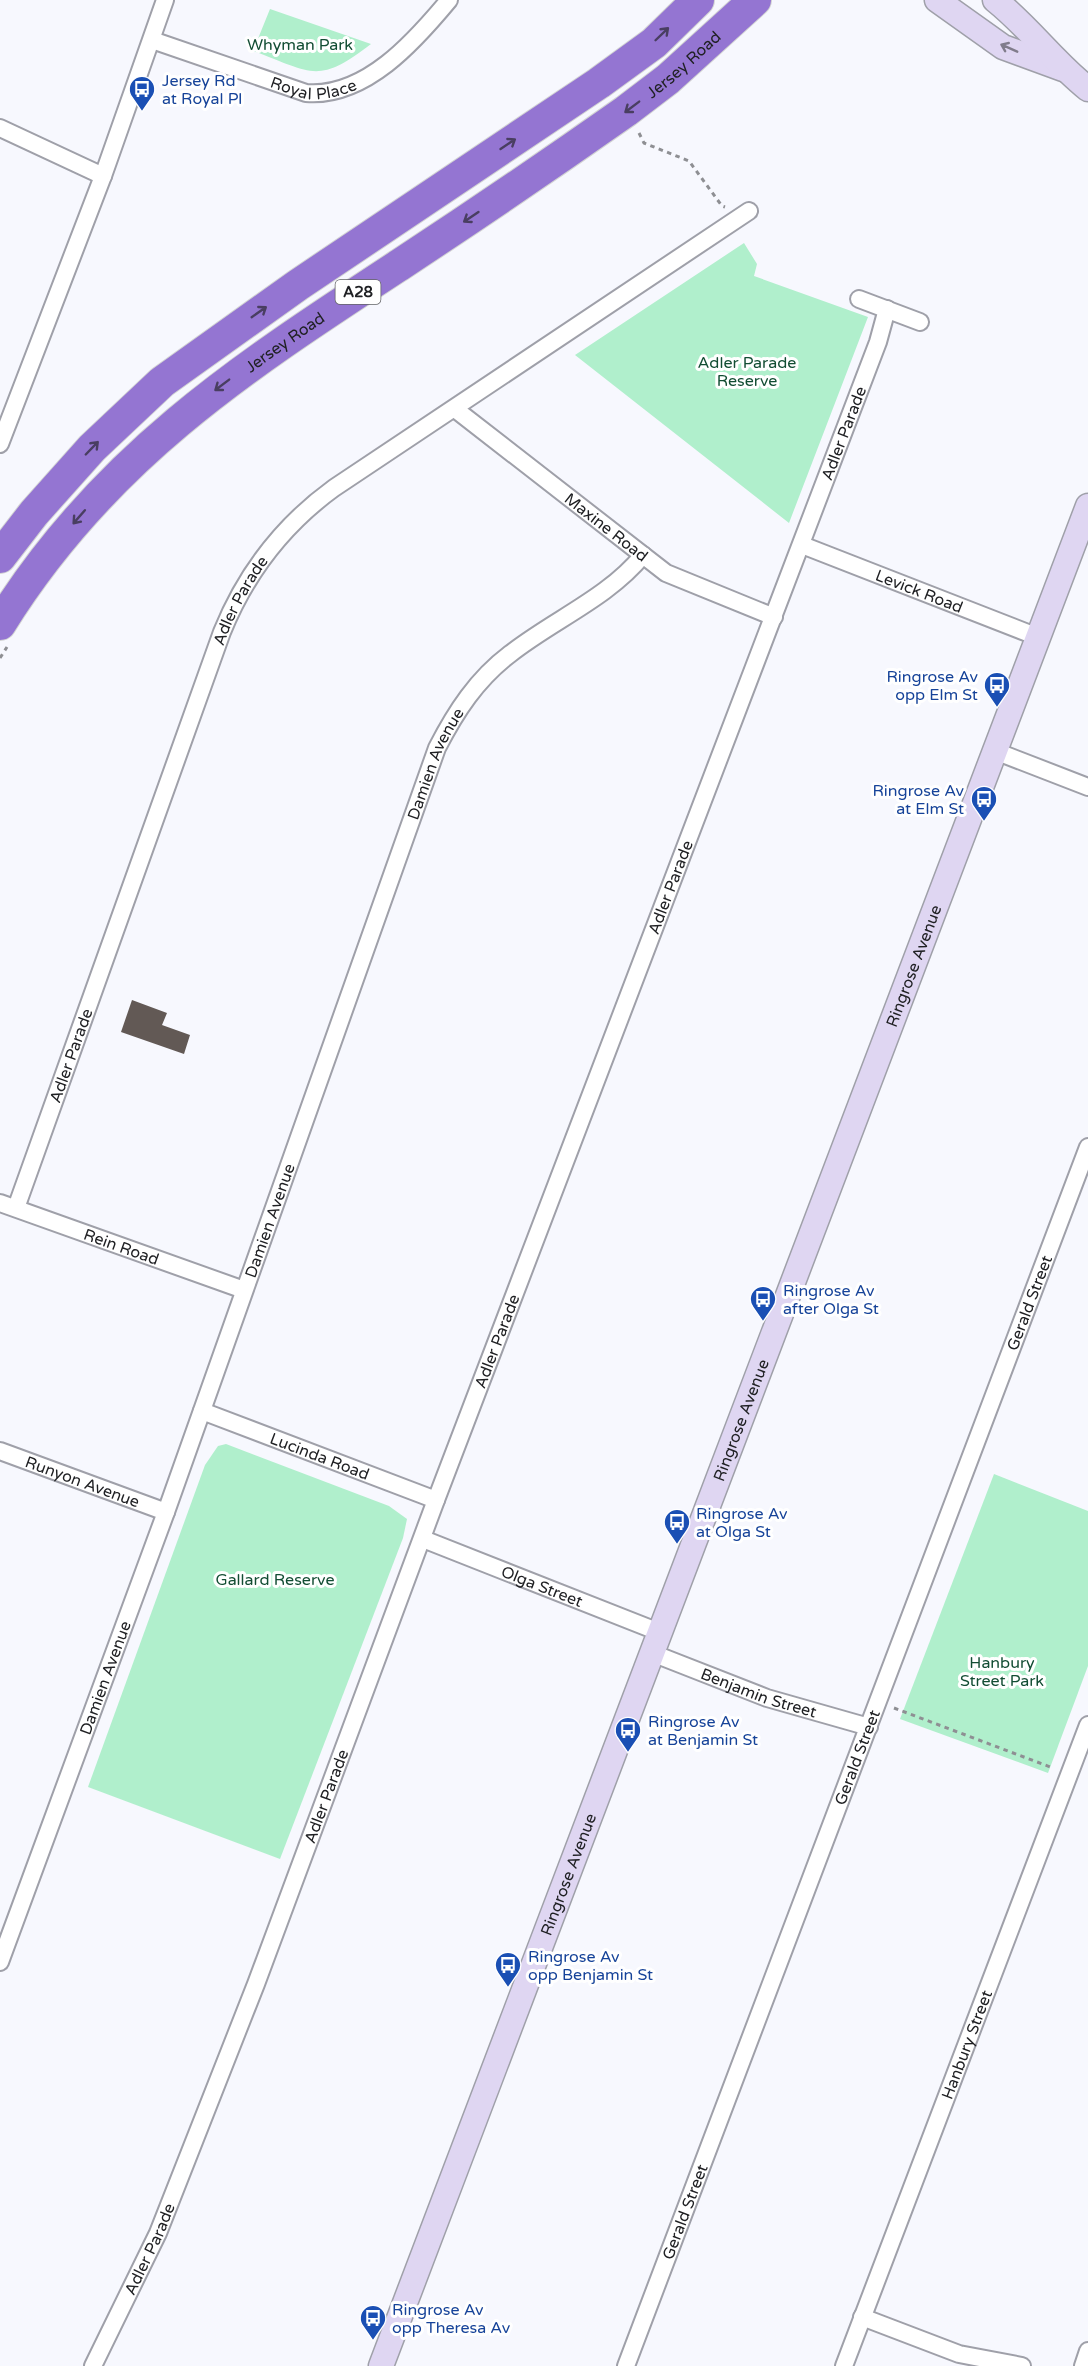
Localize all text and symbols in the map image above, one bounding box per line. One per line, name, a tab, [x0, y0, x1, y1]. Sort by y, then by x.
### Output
street label: Jersey Road	[643, 27, 725, 103]
one-way arrow	[655, 27, 670, 42]
park label: Whyman Park	[247, 35, 353, 55]
one-way arrow	[1000, 42, 1018, 53]
place label: Jersey Rd at Royal Pl	[162, 71, 242, 109]
street label: Royal Place	[268, 73, 360, 104]
bus stop icon: Jersey Rd at Royal Pl	[127, 74, 157, 112]
one-way arrow	[624, 100, 640, 113]
one-way arrow	[499, 138, 515, 150]
one-way arrow	[463, 211, 480, 223]
road number: A28	[336, 280, 380, 304]
one-way arrow	[250, 306, 266, 318]
street label: Jersey Road	[242, 308, 329, 377]
park label: Adler Parade Reserve	[698, 353, 796, 391]
one-way arrow	[215, 379, 231, 391]
street label: Adler Parade	[817, 384, 871, 483]
one-way arrow	[85, 441, 99, 456]
street label: Maxine Road	[560, 489, 652, 566]
one-way arrow	[72, 509, 86, 524]
street label: Adler Parade	[209, 552, 273, 648]
street label: Levick Road	[872, 566, 966, 618]
place label: Ringrose Av opp Elm St	[886, 667, 979, 705]
bus stop icon: Ringrose Av opp Elm St	[982, 670, 1012, 708]
street label: Damien Avenue	[403, 704, 469, 823]
place label: Ringrose Av at Elm St	[872, 781, 965, 819]
bus stop icon: Ringrose Av at Elm St	[969, 784, 999, 822]
street label: Adler Parade	[644, 838, 698, 937]
street label: Ringrose Avenue	[882, 902, 946, 1030]
street label: Adler Parade	[45, 1006, 98, 1106]
street label: Damien Avenue	[241, 1161, 300, 1281]
street label: Rein Road	[81, 1225, 162, 1270]
street label: Gerald Street	[1003, 1253, 1057, 1354]
place label: Ringrose Av after Olga St	[783, 1281, 879, 1319]
bus stop icon: Ringrose Av after Olga St	[748, 1284, 778, 1322]
street label: Adler Parade	[471, 1292, 525, 1391]
street label: Ringrose Avenue	[709, 1356, 774, 1484]
street label: Lucinda Road	[267, 1429, 372, 1485]
street label: Runyon Avenue	[22, 1452, 142, 1512]
place label: Ringrose Av at Olga St	[696, 1504, 788, 1542]
bus stop icon: Ringrose Av at Olga St	[662, 1507, 692, 1545]
street label: Olga Street	[498, 1562, 585, 1612]
park label: Gallard Reserve	[216, 1570, 334, 1590]
street label: Damien Avenue	[76, 1618, 136, 1738]
park label: Hanbury Street Park	[960, 1653, 1044, 1691]
street label: Benjamin Street	[698, 1664, 819, 1723]
street label: Gerald Street	[831, 1707, 885, 1808]
place label: Ringrose Av at Benjamin St	[648, 1712, 758, 1750]
bus stop icon: Ringrose Av at Benjamin St	[613, 1715, 643, 1753]
street label: Adler Parade	[300, 1747, 353, 1846]
street label: Ringrose Avenue	[537, 1811, 601, 1939]
place label: Ringrose Av opp Benjamin St	[528, 1947, 653, 1985]
bus stop icon: Ringrose Av opp Benjamin St	[493, 1950, 523, 1988]
street label: Hanbury Street	[937, 1987, 997, 2102]
street label: Gerald Street	[658, 2162, 713, 2263]
street label: Adler Parade	[120, 2200, 180, 2298]
place label: Ringrose Av opp Theresa Av	[392, 2300, 511, 2338]
bus stop icon: Ringrose Av opp Theresa Av	[358, 2303, 388, 2341]

